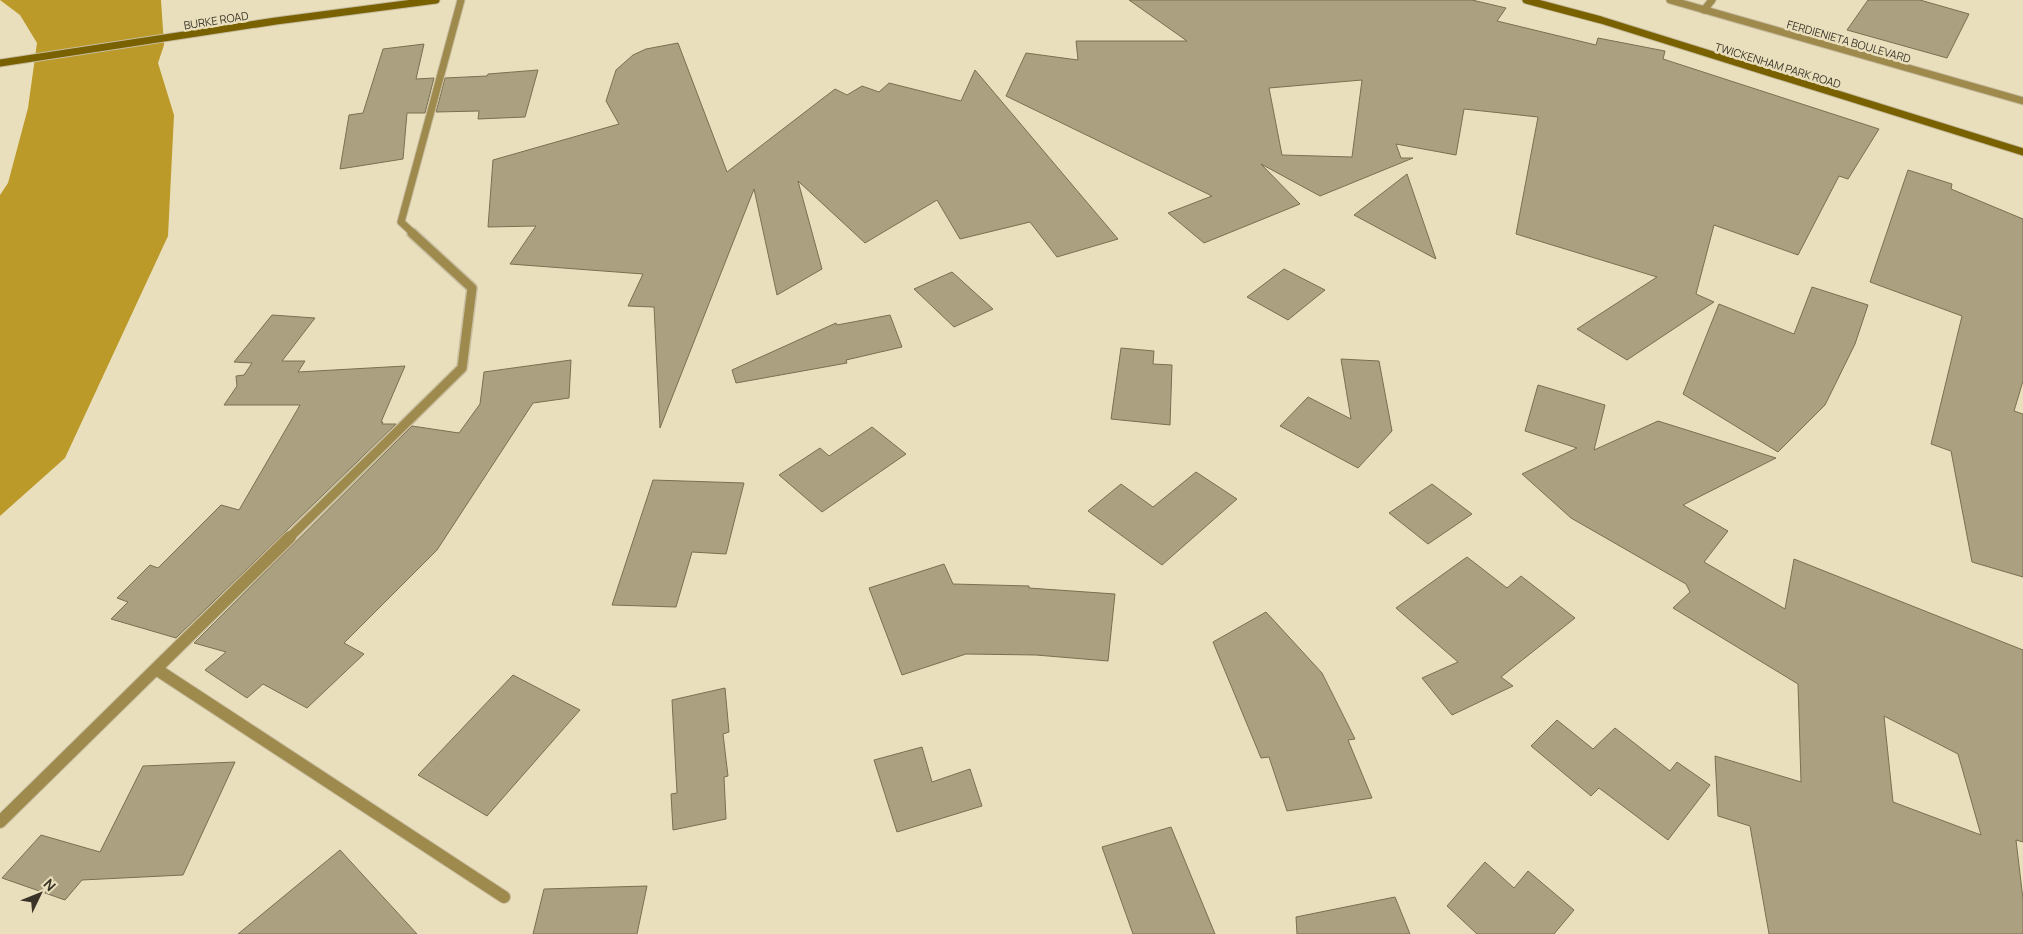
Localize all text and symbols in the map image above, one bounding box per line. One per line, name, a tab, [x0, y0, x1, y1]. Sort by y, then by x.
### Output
street label: BURKE ROAD	[183, 7, 249, 33]
street label: FERDIENIETA BOULEVARD	[1785, 16, 1913, 66]
street label: TWICKENHAM PARK ROAD	[1713, 39, 1843, 91]
north arrow	[15, 869, 65, 919]
text: N	[39, 875, 60, 895]

